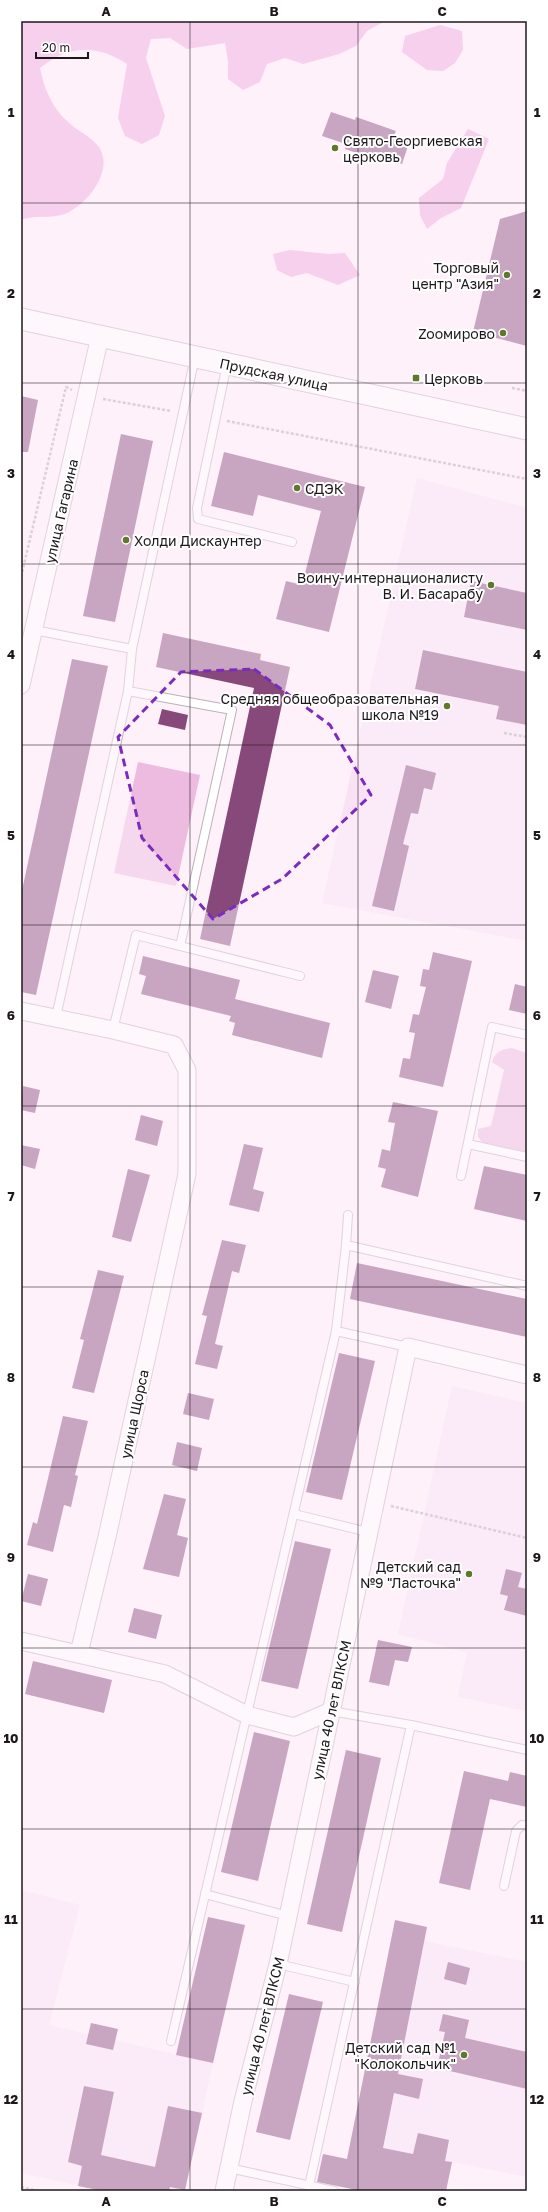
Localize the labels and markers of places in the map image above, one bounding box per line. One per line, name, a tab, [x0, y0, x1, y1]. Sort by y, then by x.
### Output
place label: Свято-Георгиевская церковь	[343, 132, 483, 165]
marker: Свято-Георгиевская церковь	[330, 143, 340, 153]
place label: Торговый центр "Азия"	[412, 259, 499, 292]
marker: Торговый центр "Азия"	[502, 270, 512, 280]
place label: Zooмирово	[418, 325, 495, 342]
marker: Zooмирово	[498, 328, 508, 338]
place label: Церковь	[424, 370, 483, 387]
marker: Церковь	[411, 373, 421, 383]
place label: СДЭК	[305, 480, 344, 497]
marker: СДЭК	[292, 483, 302, 493]
place label: Холди Дискаунтер	[134, 532, 262, 549]
marker: Холди Дискаунтер	[121, 535, 131, 545]
place label: Воину-интернационалисту В. И. Басарабу	[297, 569, 483, 602]
marker: Воину-интернационалисту В. И. Басарабу	[486, 580, 496, 590]
place label: Средняя общеобразовательная школа №19	[220, 690, 439, 723]
marker: Средняя общеобразовательная школа №19	[442, 701, 452, 711]
place label: Детский сад №9 "Ласточка"	[360, 1558, 462, 1591]
marker: Детский сад №9 "Ласточка"	[464, 1569, 474, 1579]
place label: Детский сад №1 "Колокольчик"	[345, 2039, 456, 2072]
marker: Детский сад №1 "Колокольчик"	[459, 2050, 469, 2060]

